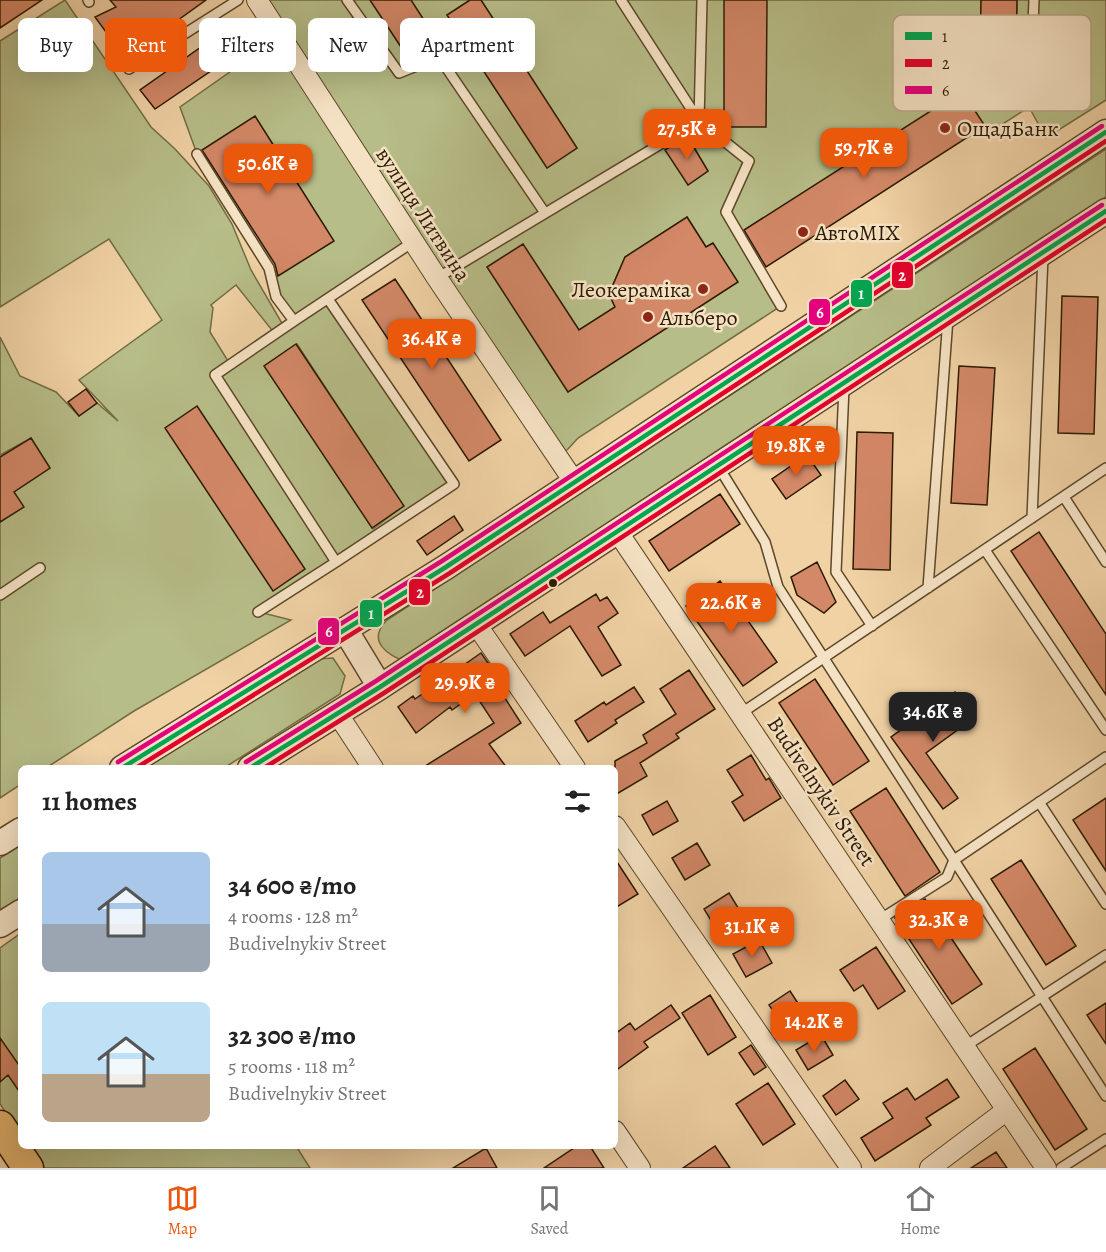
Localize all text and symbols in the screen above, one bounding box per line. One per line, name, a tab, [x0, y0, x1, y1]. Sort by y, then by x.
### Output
legend	[893, 15, 1091, 111]
chip: Buy	[18, 18, 93, 72]
chip: Rent	[105, 18, 187, 72]
chip: Filters	[199, 18, 296, 72]
chip: New	[308, 18, 388, 72]
chip: Apartment	[400, 18, 535, 72]
text: 1	[942, 26, 948, 48]
text: 2	[942, 53, 950, 75]
text: 6	[942, 80, 949, 102]
pin: 27.5K ₴	[632, 109, 742, 160]
place label: ОщадБанк	[957, 114, 1059, 144]
text: 27.5K ₴	[657, 115, 717, 142]
marker: ОщадБанк	[938, 121, 952, 135]
pin: 59.7K ₴	[809, 128, 919, 179]
text: 59.7K ₴	[834, 134, 894, 161]
street label: вулиця Литвина	[369, 142, 478, 288]
pin: 50.6K ₴	[213, 144, 323, 195]
text: 50.6K ₴	[238, 150, 298, 177]
place label: АвтоMIX	[814, 218, 900, 248]
marker: АвтоMIX	[796, 225, 810, 239]
line badge: 2	[891, 261, 914, 289]
text: 2	[898, 265, 906, 287]
place label: Леокераміка	[571, 275, 692, 305]
line badge: 1	[850, 279, 873, 308]
marker: Леокераміка	[696, 282, 710, 296]
text: 1	[858, 283, 864, 305]
line badge: 6	[808, 298, 831, 326]
text: 6	[816, 302, 824, 324]
place label: Альберо	[659, 303, 738, 333]
marker: Альберо	[641, 310, 655, 324]
pin: 36.4K ₴	[377, 319, 487, 370]
text: 36.4K ₴	[402, 325, 462, 352]
pin: 19.8K ₴	[741, 426, 851, 477]
text: 19.8K ₴	[767, 432, 825, 459]
unlabelled marker	[547, 577, 559, 589]
line badge: 2	[408, 578, 431, 606]
text: 2	[416, 582, 424, 604]
pin: 22.6K ₴	[676, 583, 786, 634]
text: 22.6K ₴	[700, 589, 762, 616]
line badge: 1	[359, 599, 383, 628]
text: 1	[368, 603, 374, 625]
line badge: 6	[317, 617, 340, 646]
text: 6	[325, 621, 333, 643]
pin: 29.9K ₴	[410, 663, 520, 714]
text: 29.9K ₴	[434, 669, 496, 696]
pin: 34.6K ₴	[878, 692, 988, 743]
text: 34.6K ₴	[903, 698, 963, 725]
street label: Budivelnykiv Street	[760, 711, 882, 872]
text: 11 homes	[42, 784, 137, 819]
icon: filters	[561, 785, 594, 818]
text: 34 600 ₴/mo	[228, 868, 357, 903]
icon: home	[90, 876, 162, 948]
pin: 32.3K ₴	[884, 900, 994, 951]
text: 4 rooms · 128 m²	[228, 903, 358, 930]
text: 32.3K ₴	[909, 906, 969, 933]
pin: 31.1K ₴	[697, 907, 807, 958]
text: 31.1K ₴	[724, 913, 780, 940]
text: Budivelnykiv Street	[228, 930, 387, 957]
pin: 14.2K ₴	[759, 1002, 869, 1053]
text: 14.2K ₴	[784, 1008, 844, 1035]
text: 32 300 ₴/mo	[228, 1018, 356, 1053]
icon: home	[90, 1026, 162, 1098]
text: 5 rooms · 118 m²	[228, 1053, 355, 1080]
text: Budivelnykiv Street	[228, 1080, 387, 1107]
tab: Map	[166, 1182, 199, 1240]
tab: Saved	[530, 1182, 568, 1240]
tab: Home	[900, 1182, 940, 1240]

